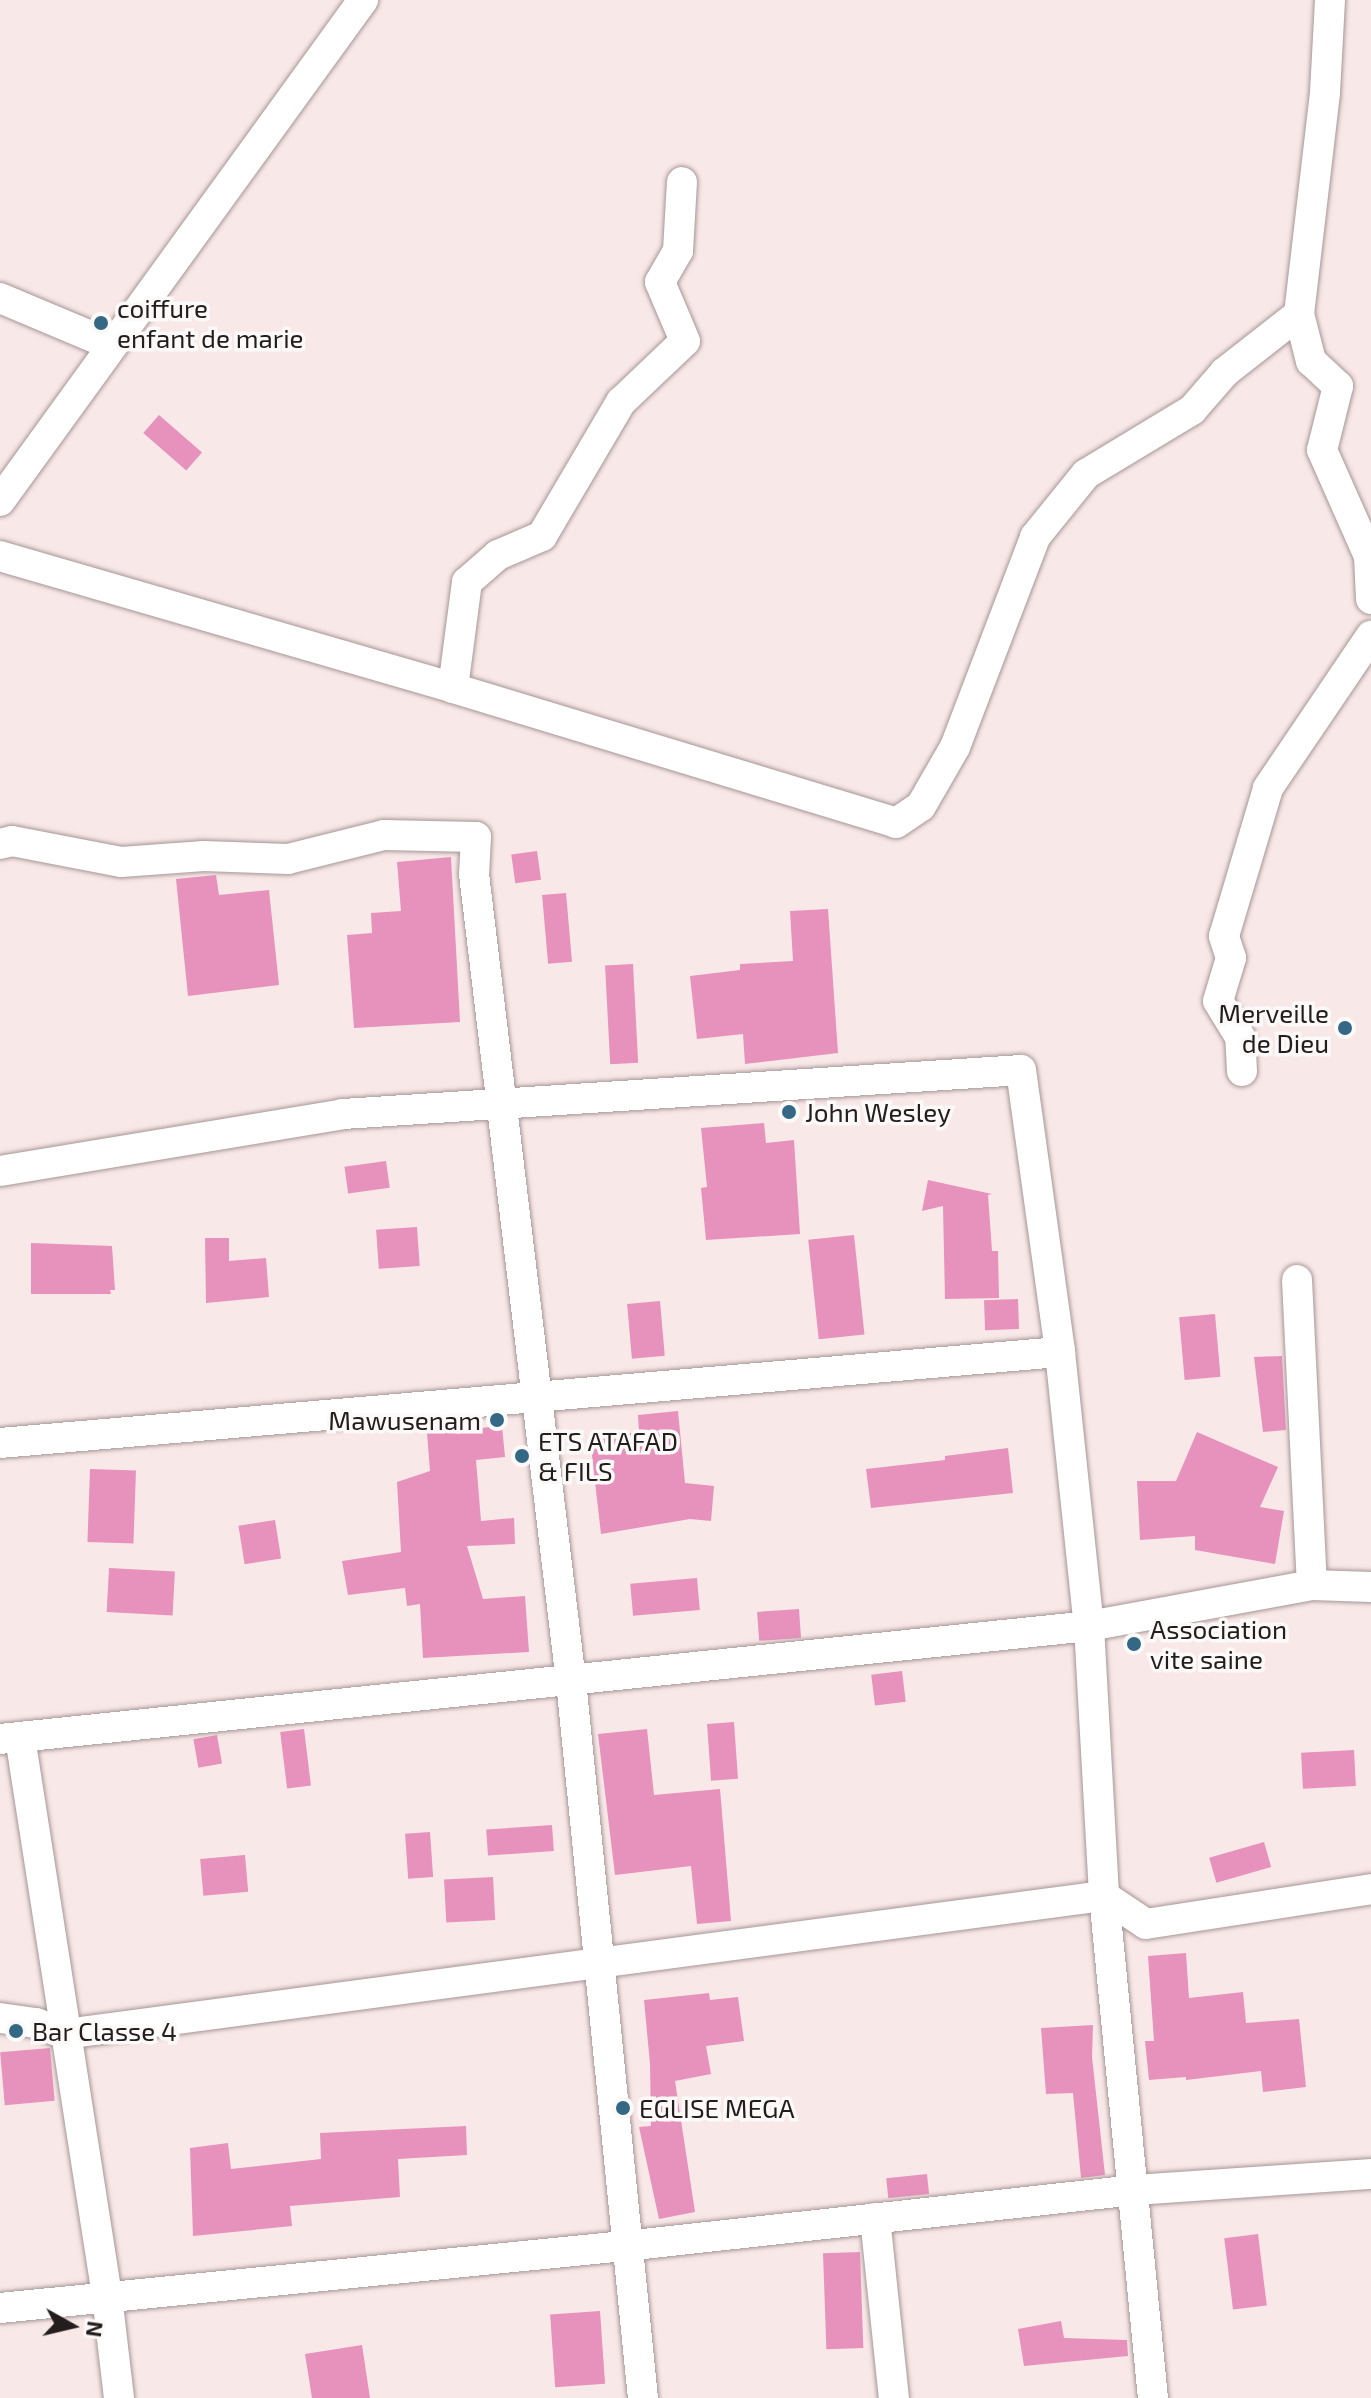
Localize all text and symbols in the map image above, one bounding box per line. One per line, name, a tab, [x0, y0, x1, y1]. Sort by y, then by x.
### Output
place label: coiffure enfant de marie	[117, 292, 304, 354]
marker: coiffure enfant de marie	[92, 314, 110, 332]
place label: Merveille de Dieu	[1218, 997, 1329, 1058]
marker: Merveille de Dieu	[1336, 1019, 1354, 1037]
place label: John Wesley	[805, 1096, 951, 1128]
marker: John Wesley	[780, 1103, 798, 1121]
place label: Mawusenam	[328, 1404, 481, 1436]
marker: Mawusenam	[488, 1411, 506, 1429]
place label: ETS ATAFAD & FILS	[538, 1425, 679, 1486]
marker: ETS ATAFAD & FILS	[513, 1447, 531, 1465]
place label: Association vite saine	[1150, 1613, 1287, 1674]
marker: Association vite saine	[1125, 1635, 1143, 1653]
place label: Bar Classe 4	[32, 2015, 178, 2047]
marker: Bar Classe 4	[7, 2022, 25, 2040]
place label: EGLISE MEGA	[639, 2092, 795, 2124]
marker: EGLISE MEGA	[614, 2099, 632, 2117]
north arrow	[32, 2286, 112, 2366]
text: N	[82, 2320, 110, 2339]

